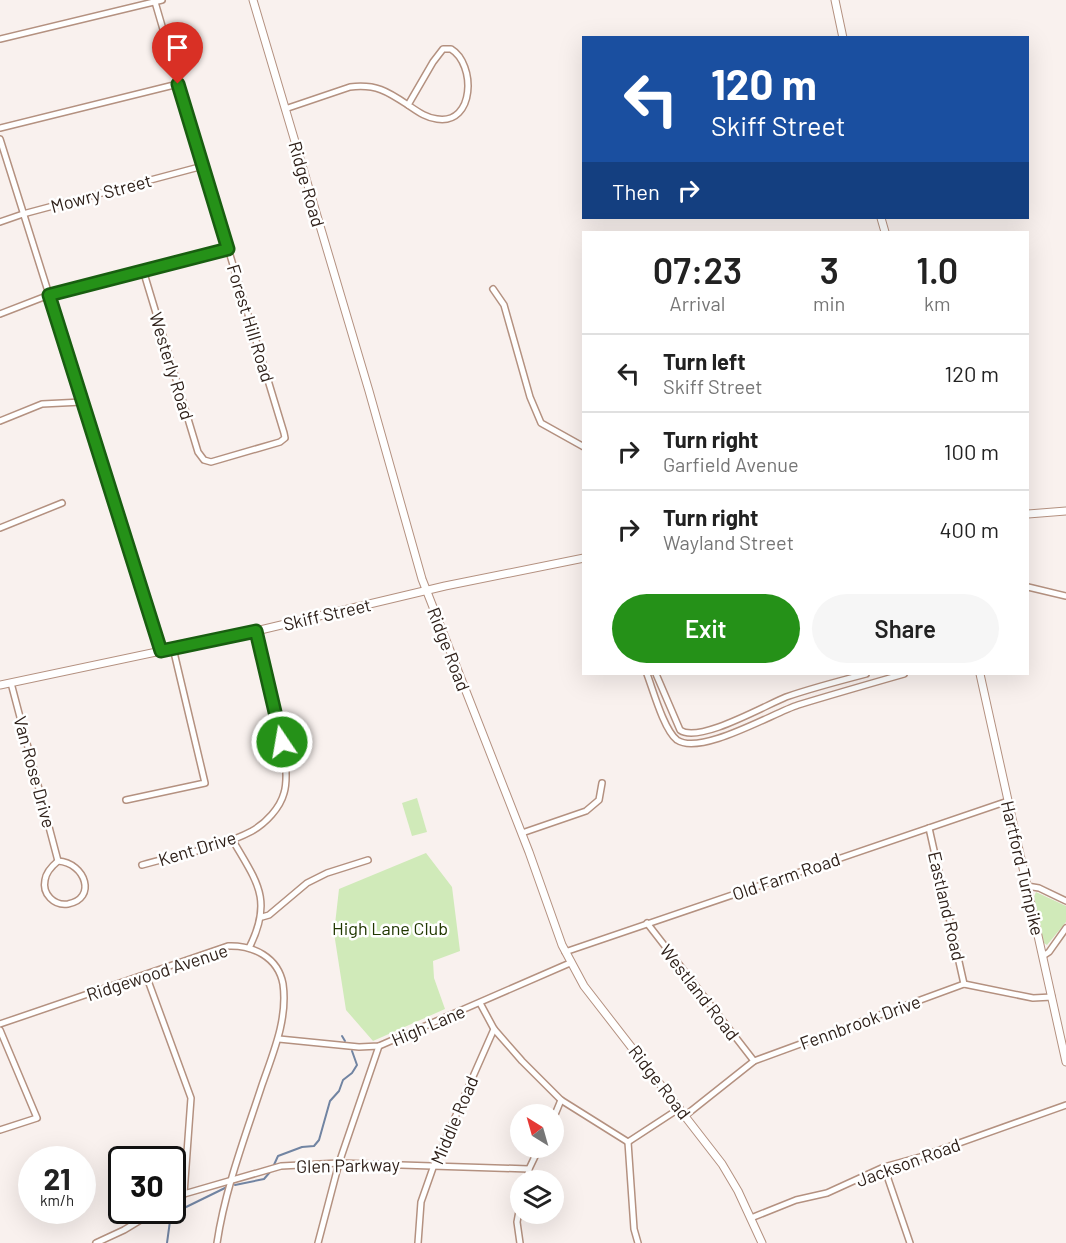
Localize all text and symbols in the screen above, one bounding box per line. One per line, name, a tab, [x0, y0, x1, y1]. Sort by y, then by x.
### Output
pin	[152, 22, 203, 84]
icon: arrive	[161, 31, 194, 64]
text: 120 m	[711, 58, 817, 108]
icon: left	[612, 60, 690, 138]
text: Skiff Street	[711, 109, 846, 141]
street label: Ridge Road	[284, 139, 330, 229]
street label: Mowry Street	[48, 169, 154, 217]
icon: right	[672, 174, 705, 207]
text: Then	[612, 178, 660, 204]
text: 07:23	[653, 248, 742, 291]
text: 3	[820, 248, 839, 291]
text: 1.0	[916, 248, 958, 291]
street label: Forest Hill Road	[223, 261, 279, 385]
text: Arrival	[670, 291, 725, 315]
text: min	[813, 291, 845, 315]
text: km	[924, 291, 950, 315]
street label: Westerly Road	[145, 310, 199, 422]
text: Turn left	[663, 348, 746, 374]
icon: left	[612, 357, 645, 390]
text: 120 m	[944, 360, 999, 386]
text: Skiff Street	[663, 374, 763, 398]
text: Turn right	[663, 426, 758, 452]
icon: right	[612, 435, 645, 468]
text: 100 m	[944, 438, 999, 464]
text: Garfield Avenue	[663, 452, 799, 476]
text: Turn right	[663, 504, 758, 530]
icon: right	[612, 513, 645, 546]
text: 400 m	[939, 516, 999, 542]
text: Wayland Street	[663, 530, 794, 554]
street label: Skiff Street	[281, 593, 373, 635]
button: Exit	[612, 594, 800, 663]
button: Share	[812, 594, 999, 663]
street label: Ridge Road	[423, 604, 475, 694]
position arrow	[250, 710, 314, 774]
street label: Van Rose Drive	[9, 714, 61, 830]
street label: Hartford Turnpike	[997, 798, 1049, 938]
street label: Kent Drive	[155, 826, 239, 870]
street label: Old Farm Road	[729, 847, 843, 905]
street label: Eastland Road	[924, 849, 970, 963]
park label: High Lane Club	[332, 917, 448, 939]
street label: Ridgewood Avenue	[84, 939, 230, 1005]
street label: Westland Road	[656, 940, 744, 1044]
street label: Fennbrook Drive	[797, 990, 923, 1054]
street label: High Lane	[388, 1000, 468, 1050]
street label: Ridge Road	[624, 1041, 696, 1123]
street label: Middle Road	[425, 1072, 483, 1168]
north arrow	[510, 1104, 564, 1158]
map controls	[510, 1104, 564, 1224]
street label: Jackson Road	[853, 1133, 963, 1191]
speed limit sign: 30	[108, 1146, 186, 1224]
street label: Glen Parkway	[296, 1153, 400, 1177]
text: 21	[43, 1160, 71, 1196]
button: layers	[510, 1170, 564, 1224]
text: km/h	[40, 1191, 74, 1209]

